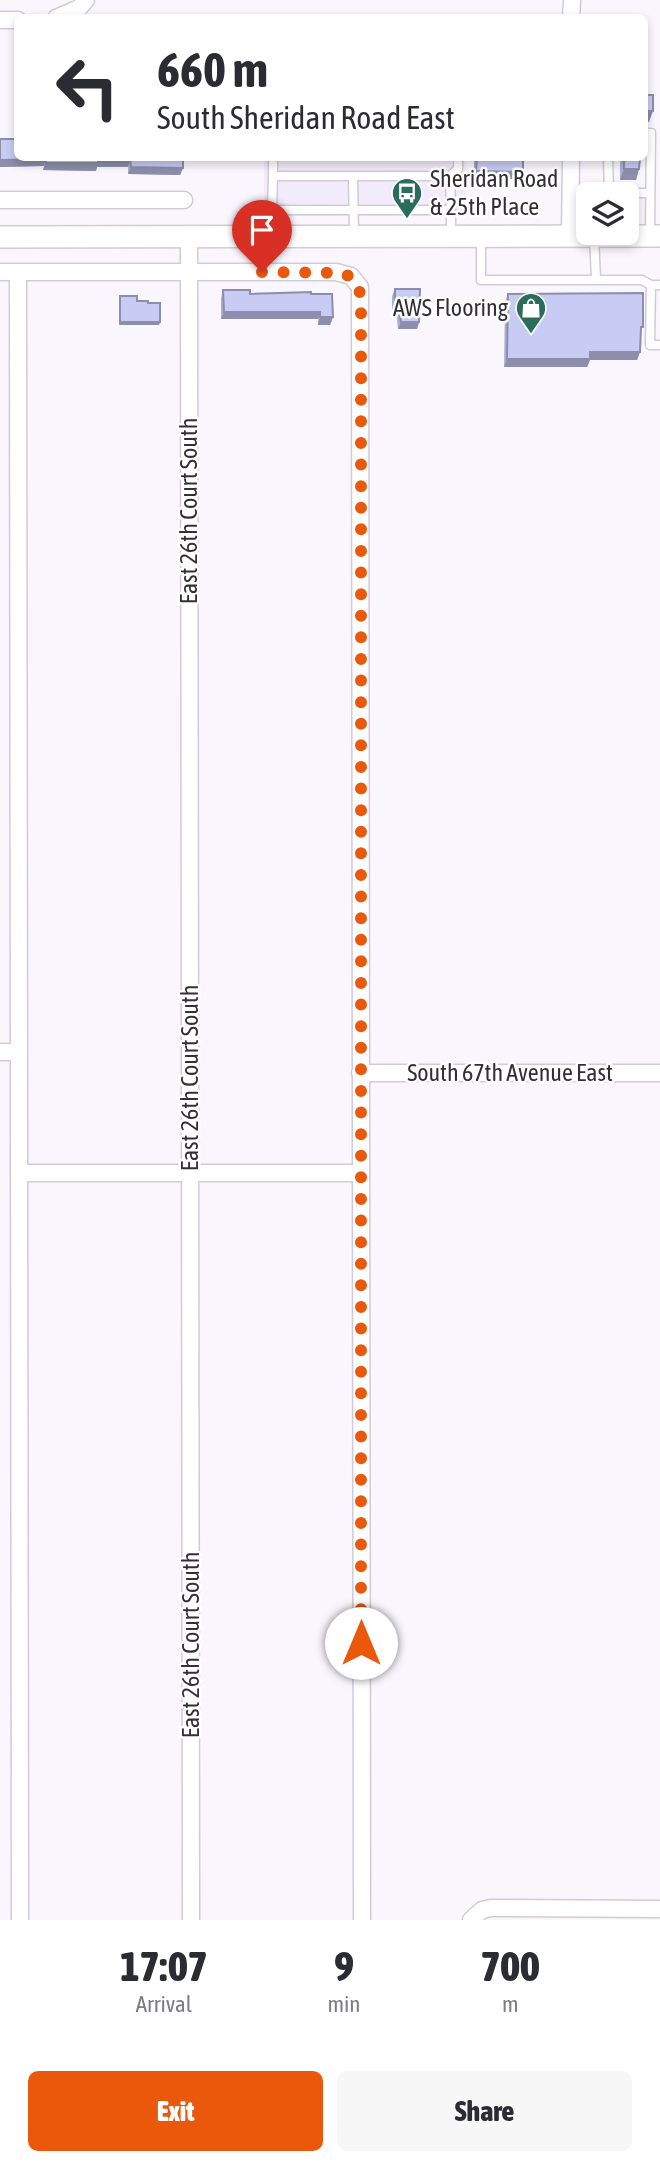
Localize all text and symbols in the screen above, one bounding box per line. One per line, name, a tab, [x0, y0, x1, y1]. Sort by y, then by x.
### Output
text: 660 m	[157, 41, 268, 97]
icon: left	[42, 42, 133, 133]
text: South Sheridan Road East	[157, 99, 455, 136]
place label: Sheridan Road & 25th Place	[430, 165, 559, 220]
bus stop icon: Sheridan Road & 25th Place	[390, 176, 424, 220]
map controls	[576, 182, 639, 245]
button: layers	[576, 182, 639, 245]
pin	[232, 200, 292, 272]
icon: arrive	[243, 211, 281, 249]
shop icon: AWS Flooring	[514, 291, 548, 335]
place label: AWS Flooring	[393, 294, 509, 321]
street label: East 26th Court South	[175, 418, 202, 604]
street label: East 26th Court South	[176, 985, 203, 1171]
street label: South 67th Avenue East	[407, 1059, 613, 1086]
street label: East 26th Court South	[177, 1552, 204, 1738]
position arrow	[324, 1606, 398, 1680]
text: 17:07	[120, 1942, 207, 1990]
text: 9	[334, 1942, 354, 1990]
text: 700	[481, 1942, 540, 1990]
text: Arrival	[136, 1991, 192, 2017]
text: min	[328, 1991, 361, 2017]
text: m	[502, 1991, 519, 2017]
button: Exit	[28, 2071, 323, 2151]
button: Share	[337, 2071, 632, 2151]

